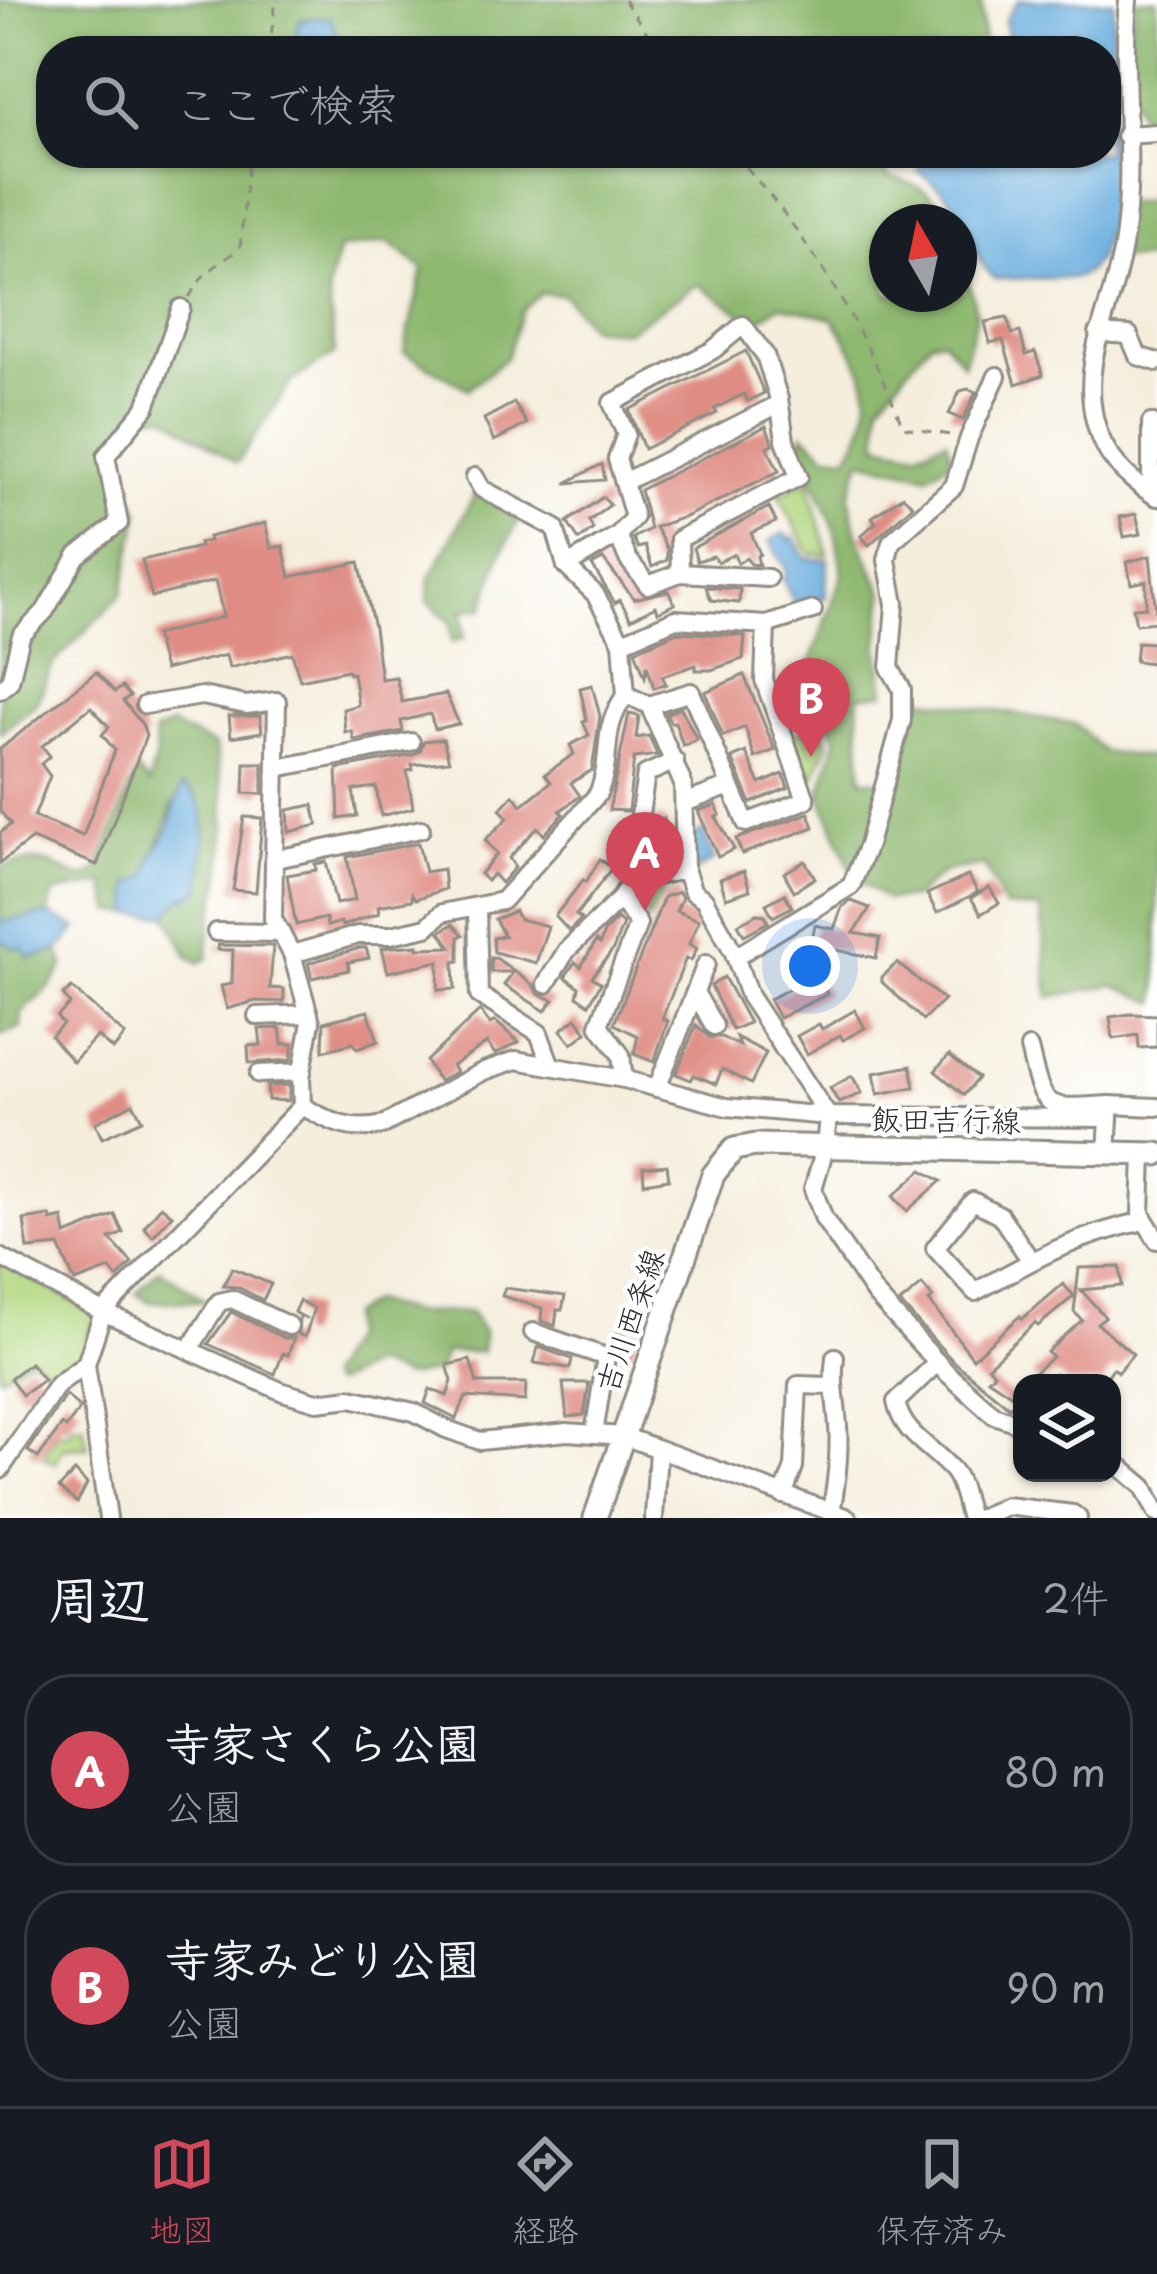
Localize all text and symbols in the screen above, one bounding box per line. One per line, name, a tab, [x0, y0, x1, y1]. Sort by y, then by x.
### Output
search box	[36, 36, 1121, 168]
text: ここで検索	[174, 68, 399, 136]
icon: search	[78, 69, 144, 135]
north arrow	[869, 204, 977, 312]
pin: B	[772, 658, 850, 757]
pin: A	[606, 812, 684, 911]
your location	[780, 936, 840, 996]
street label: 飯田吉行線	[871, 1095, 1021, 1142]
street label: 吉川西条線	[583, 1242, 674, 1398]
map controls	[1013, 1374, 1121, 1482]
button: layers	[1013, 1374, 1121, 1482]
text: 周辺	[48, 1558, 150, 1635]
text: 2件	[1042, 1567, 1109, 1626]
text: 寺家さくら公園	[165, 1707, 480, 1775]
text: A	[75, 1741, 105, 1800]
text: 80 m	[1004, 1741, 1106, 1800]
text: 公園	[165, 1775, 243, 1834]
text: 寺家みどり公園	[165, 1923, 480, 1991]
text: B	[77, 1957, 103, 2016]
text: 90 m	[1006, 1957, 1106, 2016]
text: 公園	[165, 1991, 243, 2050]
tab: 地図	[149, 2131, 215, 2253]
tab: 経路	[512, 2131, 578, 2253]
tab: 保存済み	[876, 2131, 1008, 2253]

